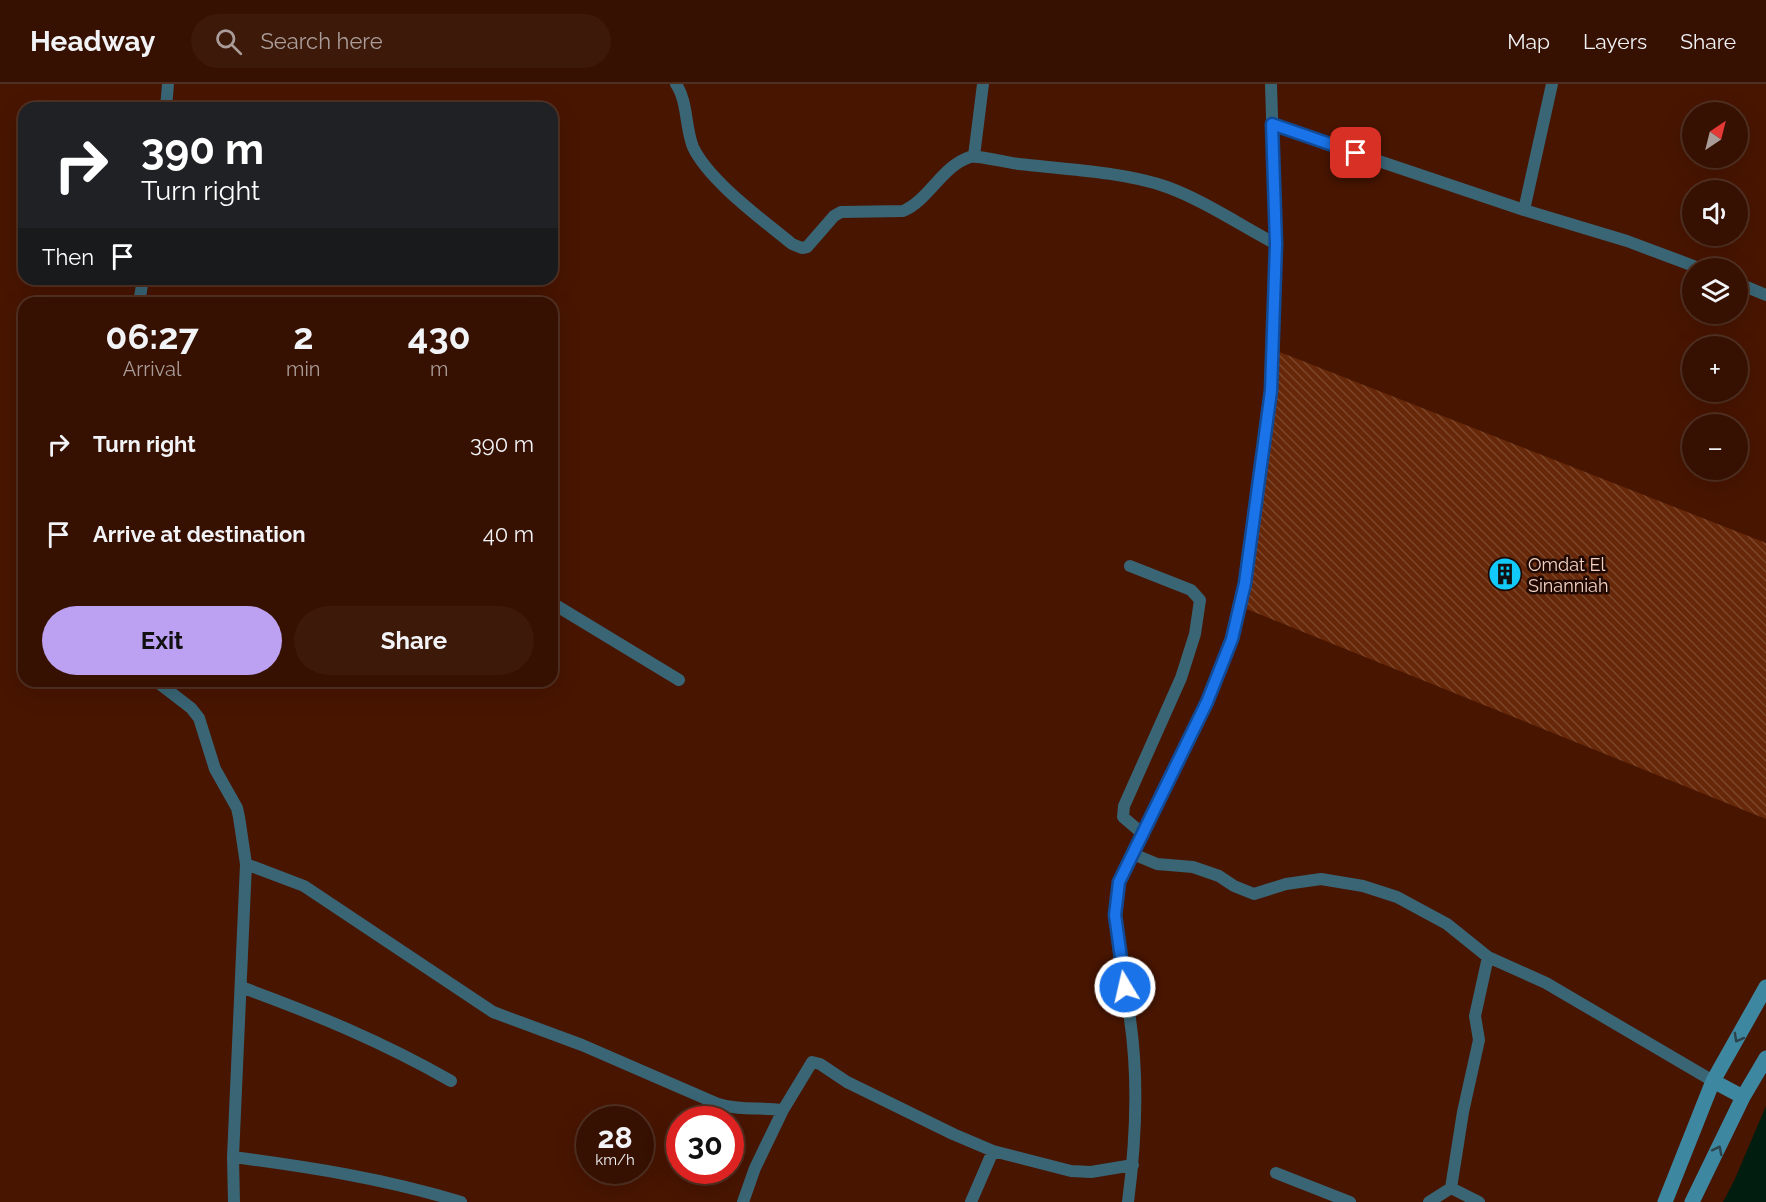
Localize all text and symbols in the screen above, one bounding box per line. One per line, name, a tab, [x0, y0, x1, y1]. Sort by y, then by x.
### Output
search box	[191, 14, 611, 68]
text: Headway	[30, 25, 155, 58]
icon: search	[212, 25, 245, 58]
text: Search here	[260, 28, 383, 54]
text: Map	[1507, 29, 1550, 54]
text: Layers	[1583, 29, 1647, 54]
text: Share	[1680, 29, 1736, 54]
north arrow	[1682, 102, 1748, 168]
map controls	[1682, 102, 1748, 480]
text: 390 m	[141, 125, 264, 174]
icon: right	[42, 126, 120, 204]
pin	[1330, 127, 1381, 178]
icon: arrive	[1339, 136, 1372, 169]
text: Turn right	[141, 175, 260, 206]
button: sound	[1682, 180, 1748, 246]
icon: arrive	[106, 240, 139, 273]
text: Then	[42, 244, 94, 270]
button: layers	[1682, 258, 1748, 324]
text: 06:27	[105, 315, 199, 357]
text: 2	[293, 315, 313, 357]
text: 430	[408, 315, 471, 357]
button: +	[1682, 336, 1748, 402]
text: Arrival	[123, 357, 181, 381]
text: min	[286, 357, 320, 381]
text: m	[430, 357, 448, 381]
button: −	[1682, 414, 1748, 480]
icon: right	[42, 428, 75, 461]
text: Turn right	[93, 431, 196, 457]
text: 390 m	[470, 431, 534, 457]
icon: arrive	[42, 518, 75, 551]
text: Arrive at destination	[93, 521, 306, 547]
text: 40 m	[483, 521, 534, 547]
place label: Omdat El Sinanniah	[1528, 554, 1608, 596]
building icon: Omdat El Sinanniah	[1487, 556, 1523, 592]
button: Exit	[42, 606, 282, 675]
button: Share	[294, 606, 534, 675]
position arrow	[1093, 955, 1157, 1019]
one-way arrow	[1734, 1032, 1745, 1042]
speed limit sign: 30	[666, 1106, 744, 1184]
text: 28	[597, 1120, 633, 1155]
one-way arrow	[1711, 1145, 1723, 1156]
text: km/h	[595, 1151, 635, 1169]

